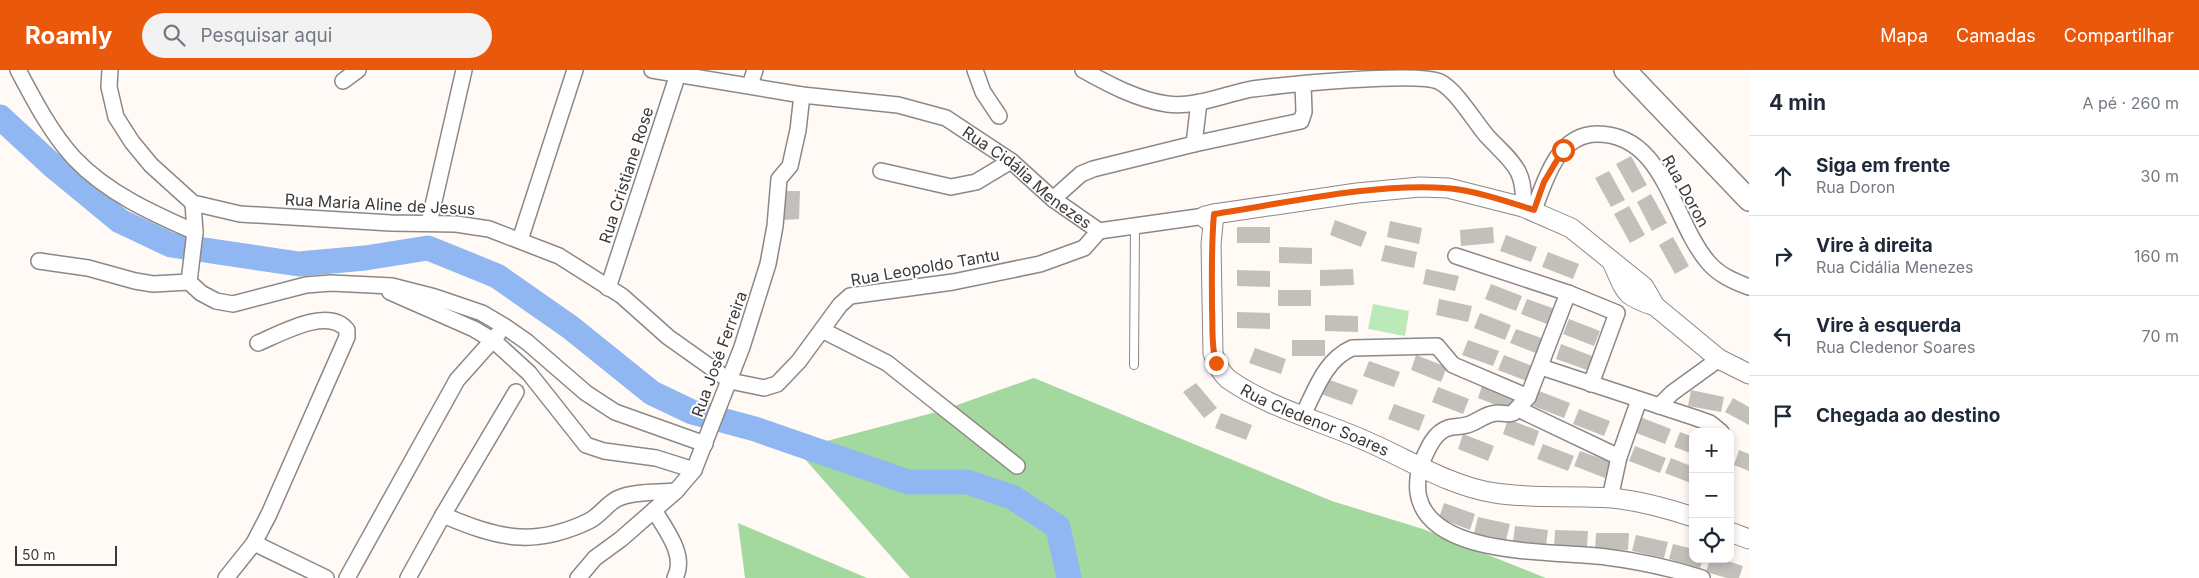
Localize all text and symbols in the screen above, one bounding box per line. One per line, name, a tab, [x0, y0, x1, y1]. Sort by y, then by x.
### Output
search box	[142, 13, 492, 58]
text: Roamly	[25, 21, 112, 50]
icon: search	[160, 21, 188, 49]
text: Pesquisar aqui	[200, 24, 332, 47]
text: Mapa	[1880, 25, 1928, 46]
text: Camadas	[1956, 25, 2036, 46]
text: Compartilhar	[2064, 25, 2174, 46]
text: 4 min	[1769, 90, 1826, 115]
text: A pé · 260 m	[2082, 93, 2179, 113]
street label: Rua Cristiane Rose	[594, 104, 658, 246]
street label: Rua Cidália Menezes	[959, 122, 1096, 233]
route start	[1552, 139, 1575, 162]
street label: Rua Doron	[1658, 152, 1714, 230]
text: Siga em frente	[1816, 154, 1950, 177]
icon: ahead	[1769, 162, 1797, 190]
text: 30 m	[2141, 166, 2179, 186]
text: Rua Doron	[1816, 177, 1895, 197]
street label: Rua Maria Aline de Jesus	[284, 189, 476, 219]
text: Vire à direita	[1816, 234, 1933, 257]
icon: right	[1769, 242, 1797, 270]
street label: Rua Leopoldo Tantu	[849, 244, 1001, 290]
text: 160 m	[2134, 246, 2179, 266]
text: Rua Cidália Menezes	[1816, 257, 1974, 277]
street label: Rua José Ferreira	[687, 288, 751, 420]
text: Vire à esquerda	[1816, 314, 1961, 337]
icon: left	[1769, 322, 1797, 350]
text: 70 m	[2142, 326, 2179, 346]
text: Rua Cledenor Soares	[1816, 337, 1975, 357]
route end	[1205, 352, 1228, 375]
street label: Rua Cledenor Soares	[1237, 379, 1392, 460]
icon: arrive	[1769, 402, 1797, 430]
text: Chegada ao destino	[1816, 404, 2000, 427]
map controls	[1689, 428, 1734, 563]
button: +	[1689, 428, 1734, 473]
button: −	[1689, 473, 1734, 518]
button: locate	[1689, 518, 1734, 563]
scale bar	[15, 543, 118, 566]
text: 50 m	[22, 546, 56, 563]

